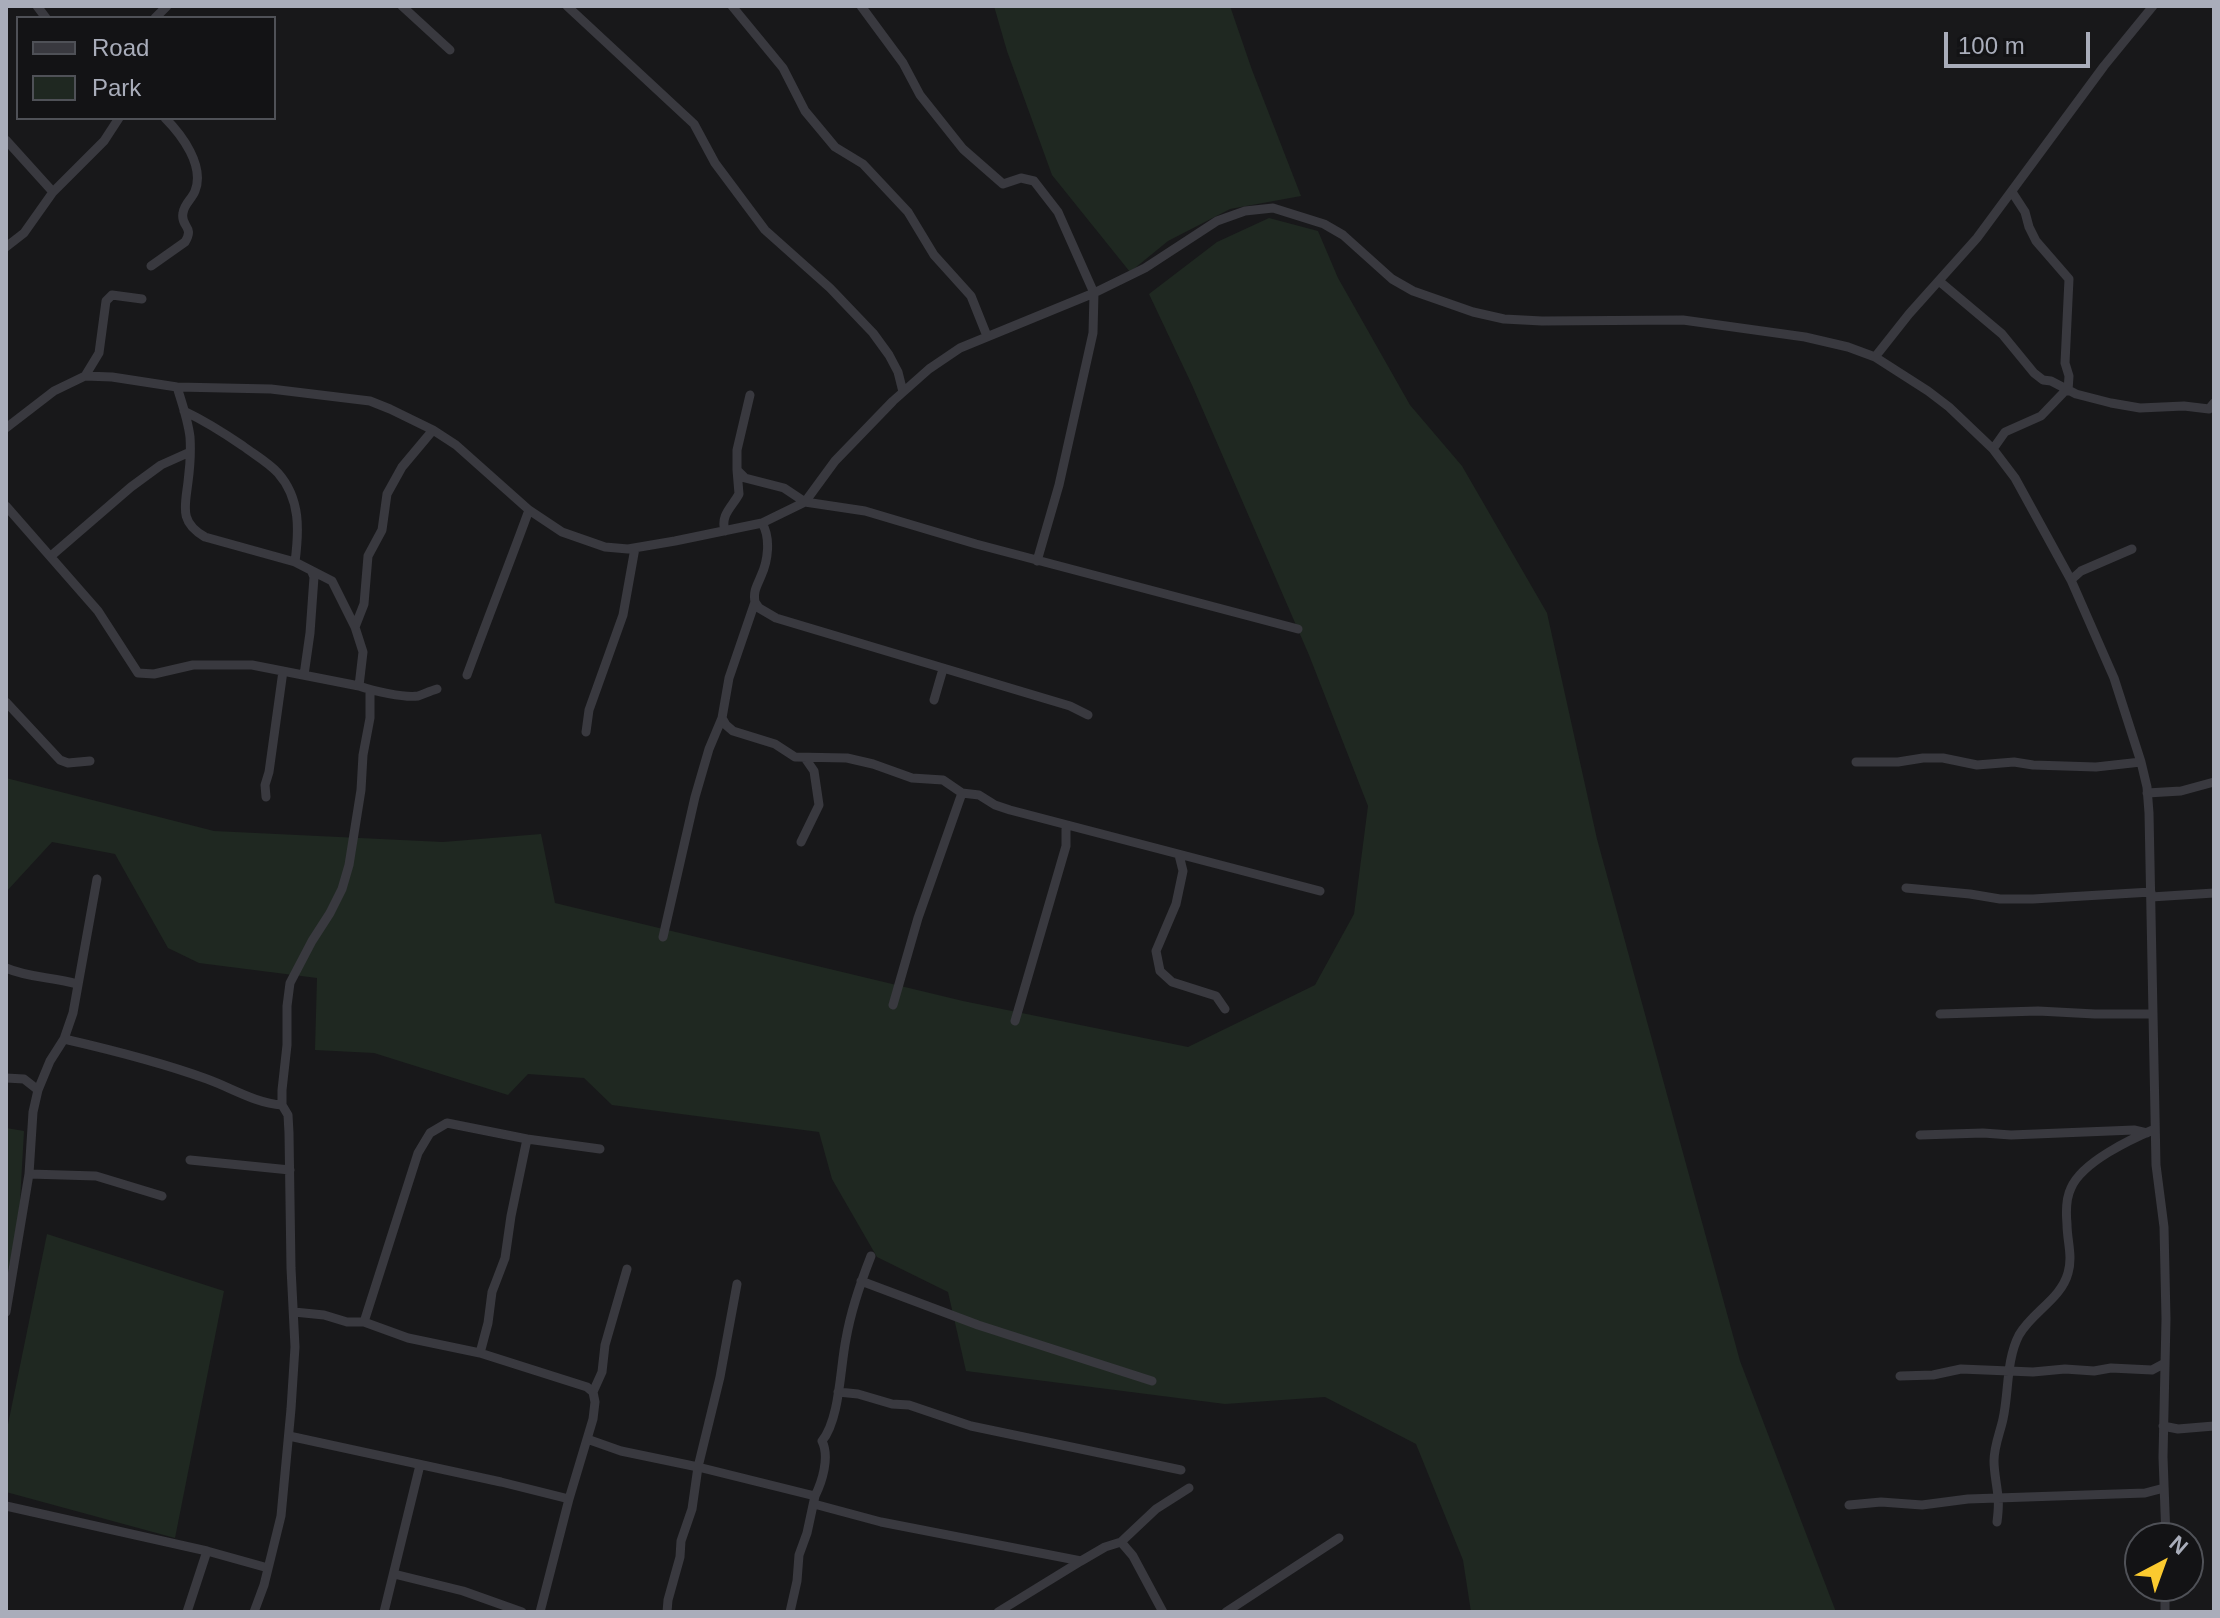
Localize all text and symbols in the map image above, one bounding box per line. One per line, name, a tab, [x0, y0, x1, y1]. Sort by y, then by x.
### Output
legend	[16, 16, 276, 120]
scale bar	[1948, 16, 2094, 66]
text: 100 m	[1958, 32, 2025, 59]
text: Road	[92, 34, 149, 61]
text: Park	[92, 74, 141, 101]
north arrow	[2124, 1522, 2204, 1602]
text: N	[2165, 1530, 2193, 1560]

